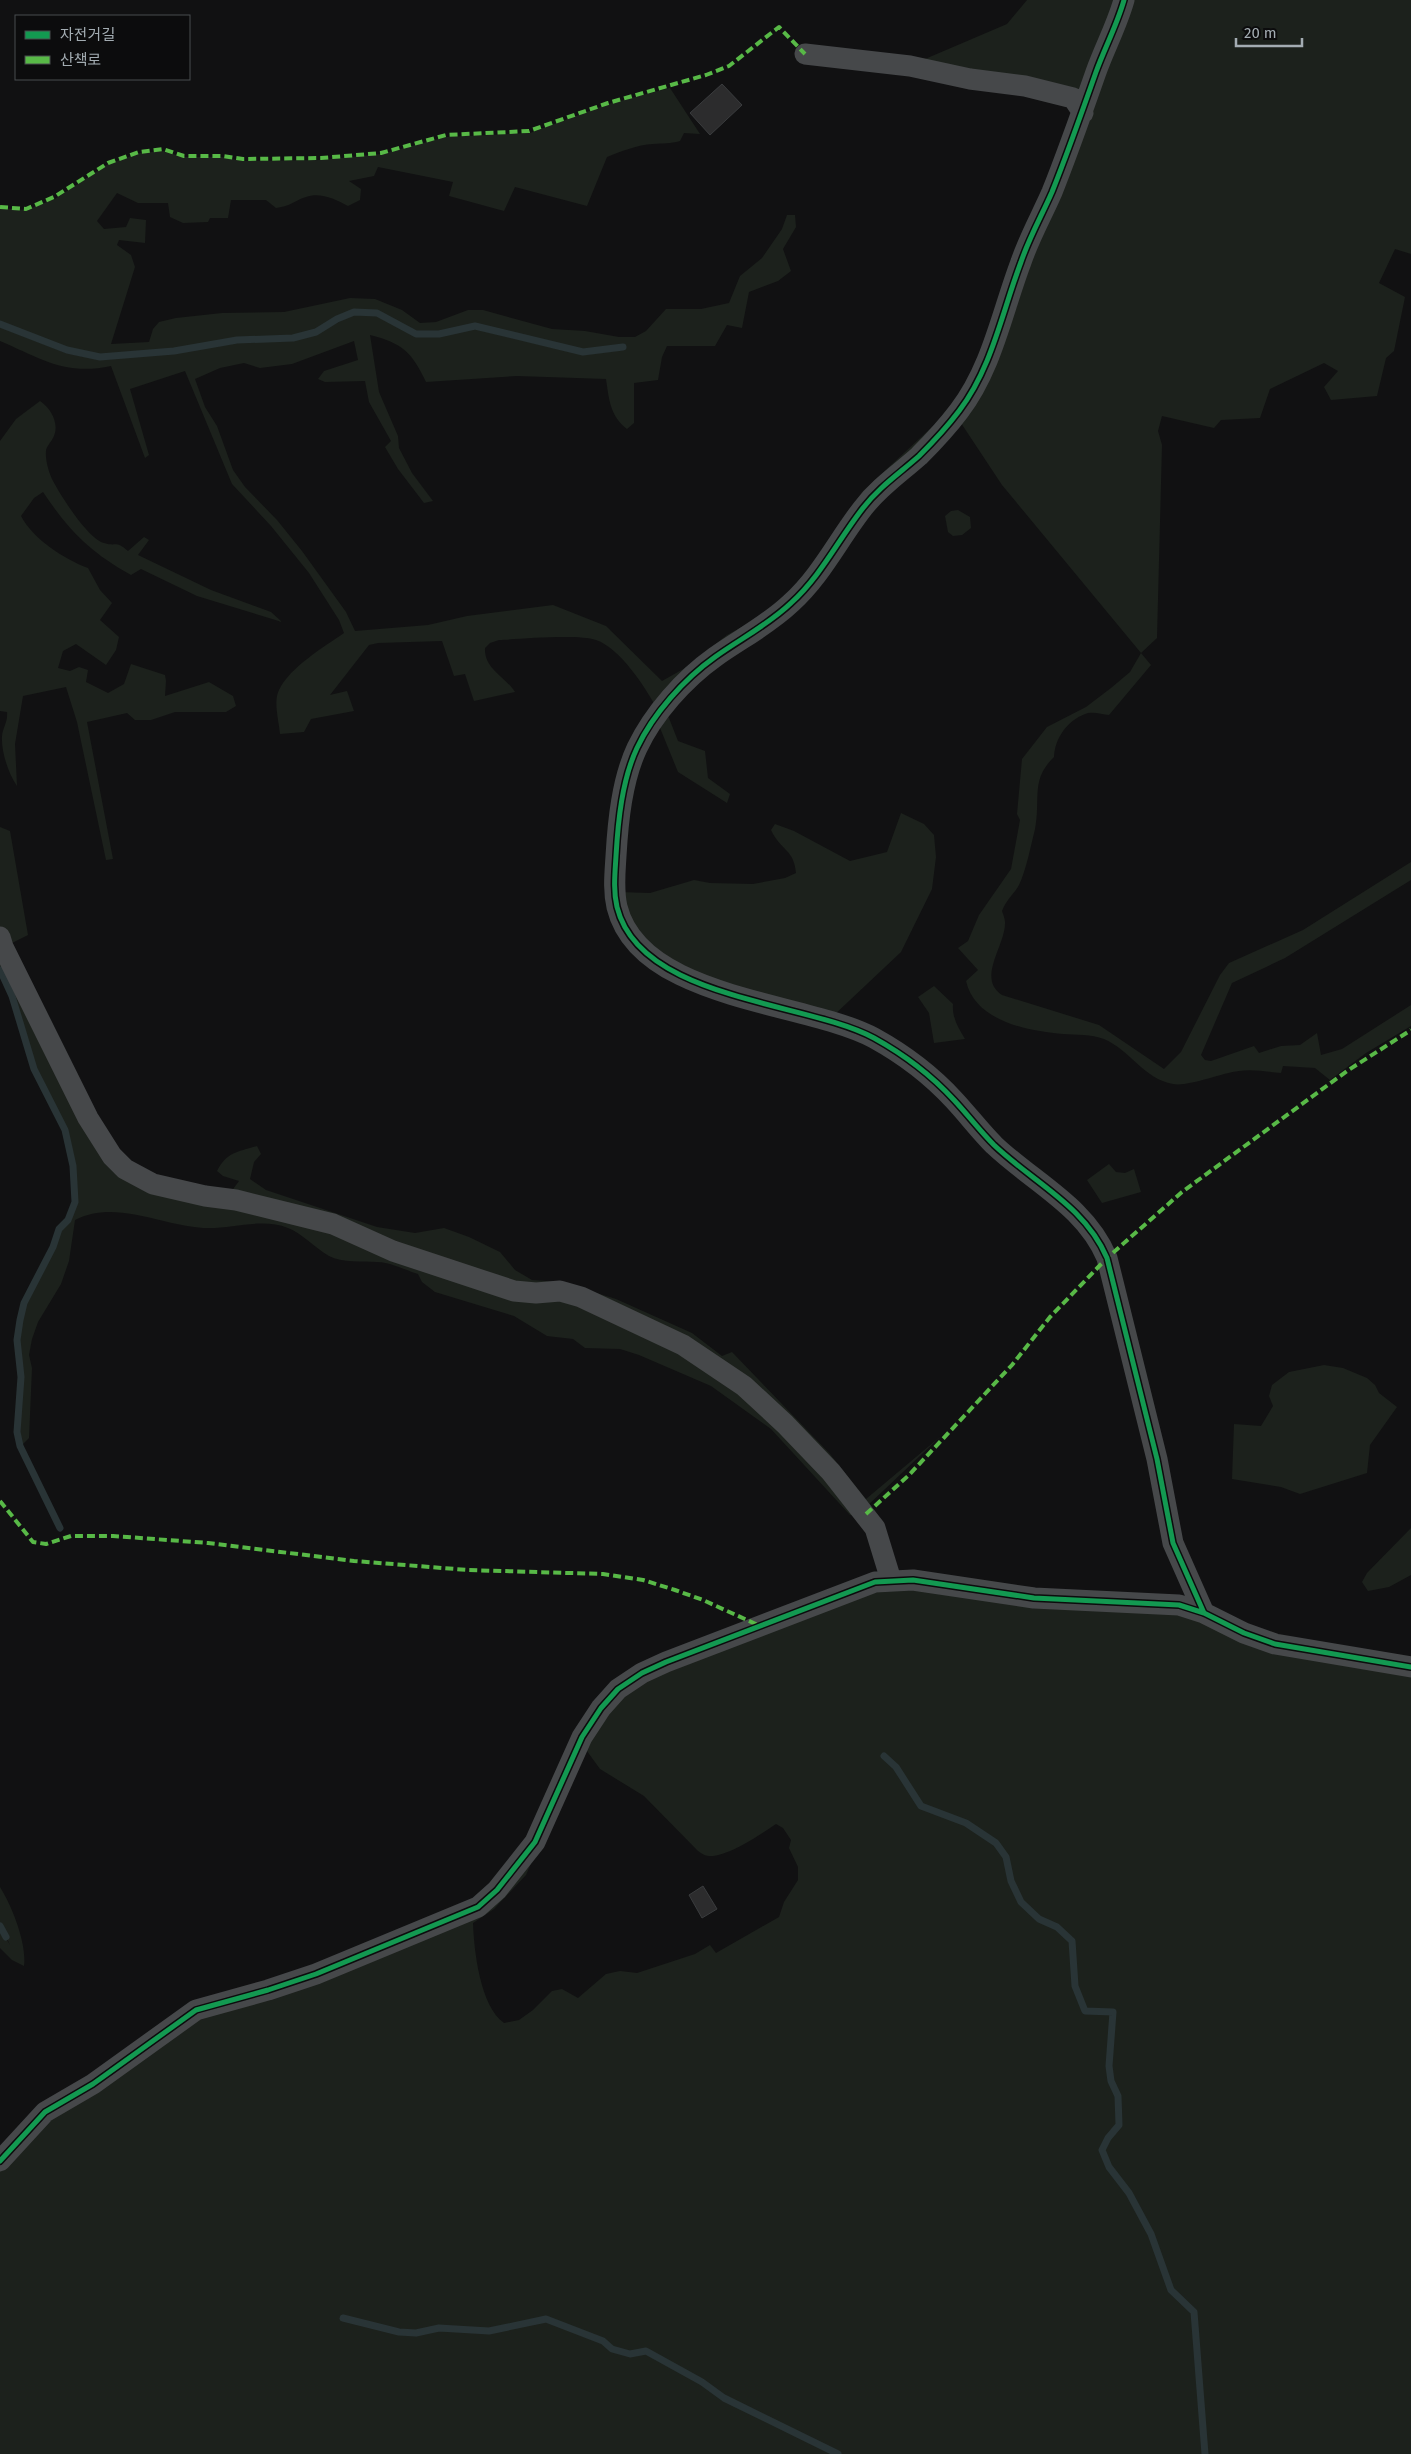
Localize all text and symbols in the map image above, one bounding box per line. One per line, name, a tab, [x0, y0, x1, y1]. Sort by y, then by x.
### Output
legend	[15, 15, 190, 80]
scale bar	[1236, 15, 1302, 47]
text: 20 m	[1244, 24, 1277, 42]
text: 자전거길	[60, 26, 115, 44]
text: 산책로	[60, 51, 101, 69]

